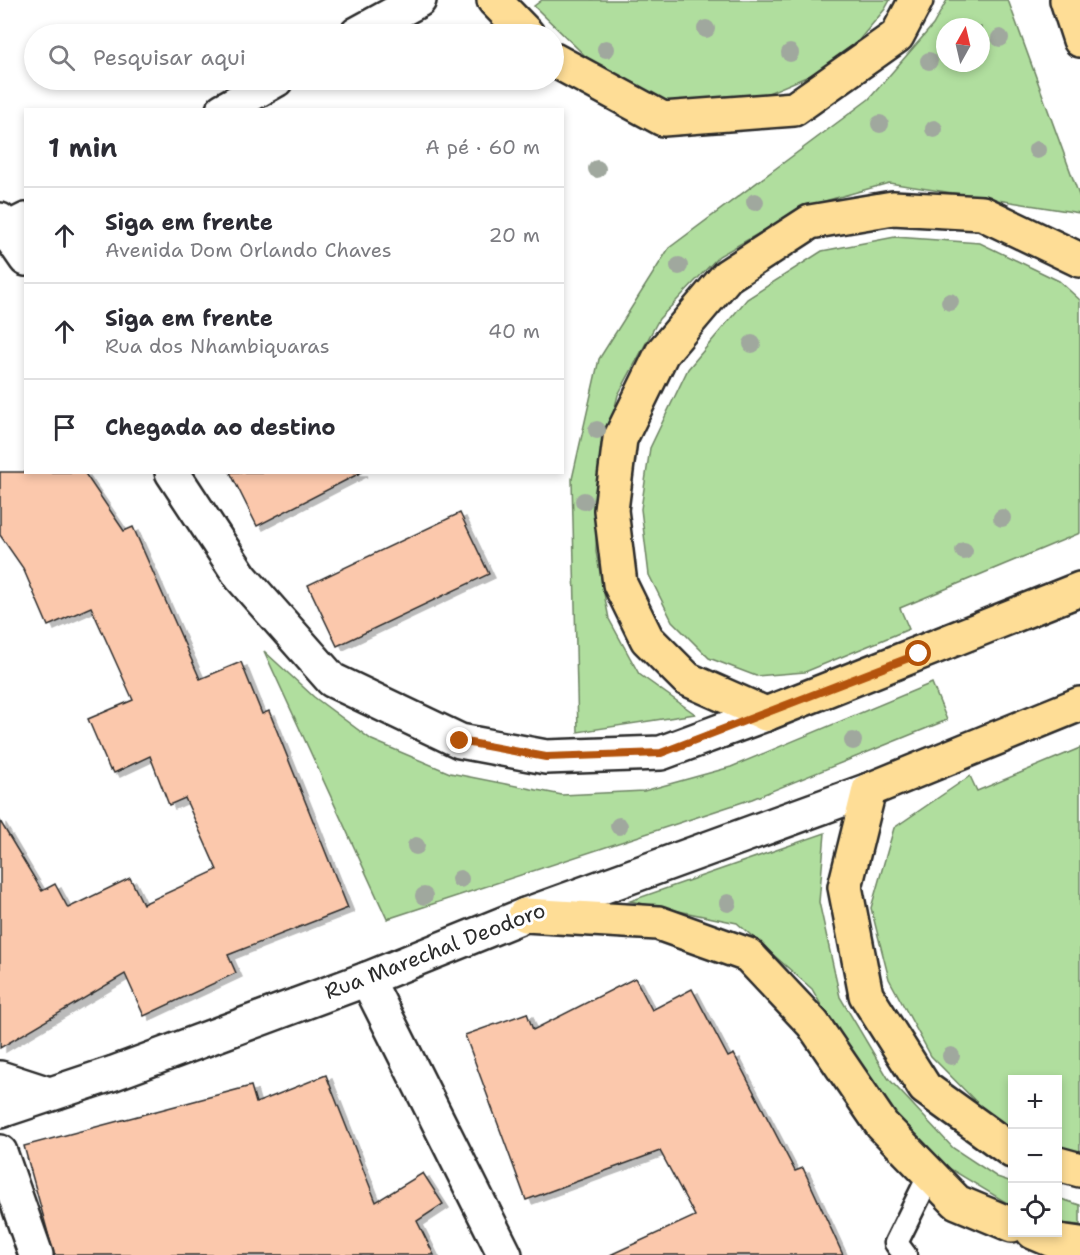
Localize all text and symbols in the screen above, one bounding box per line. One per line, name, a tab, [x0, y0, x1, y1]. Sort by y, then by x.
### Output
north arrow	[936, 18, 990, 72]
search box	[24, 24, 564, 90]
icon: search	[45, 41, 78, 74]
text: Pesquisar aqui	[93, 43, 246, 72]
text: 1 min	[48, 130, 117, 165]
text: A pé · 60 m	[425, 134, 540, 160]
text: Siga em frente	[105, 208, 273, 237]
icon: ahead	[48, 219, 81, 252]
text: 20 m	[489, 222, 540, 248]
text: Avenida Dom Orlando Chaves	[105, 237, 392, 263]
text: Siga em frente	[105, 304, 273, 333]
icon: ahead	[48, 315, 81, 348]
text: 40 m	[488, 318, 540, 344]
text: Rua dos Nhambiquaras	[105, 333, 330, 359]
icon: arrive	[48, 411, 81, 444]
text: Chegada ao destino	[105, 413, 336, 442]
route start	[905, 640, 931, 666]
route end	[446, 727, 472, 753]
street label: Rua Marechal Deodoro	[321, 896, 549, 1006]
map controls	[1008, 1075, 1062, 1237]
button: +	[1008, 1075, 1062, 1129]
button: −	[1008, 1129, 1062, 1183]
button: locate	[1008, 1183, 1062, 1237]

